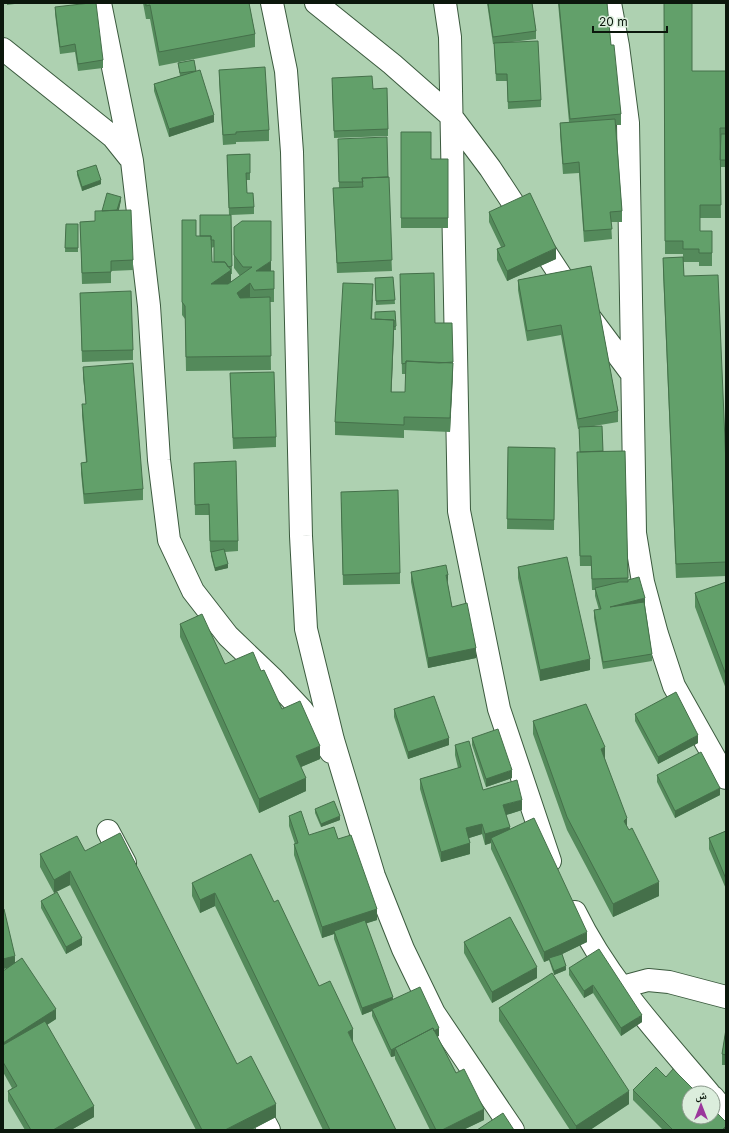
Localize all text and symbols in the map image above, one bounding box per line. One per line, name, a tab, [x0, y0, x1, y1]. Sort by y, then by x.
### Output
scale bar	[593, 8, 667, 34]
text: 20 m	[599, 14, 628, 29]
north arrow	[681, 1085, 721, 1125]
text: ش	[695, 1088, 707, 1103]

